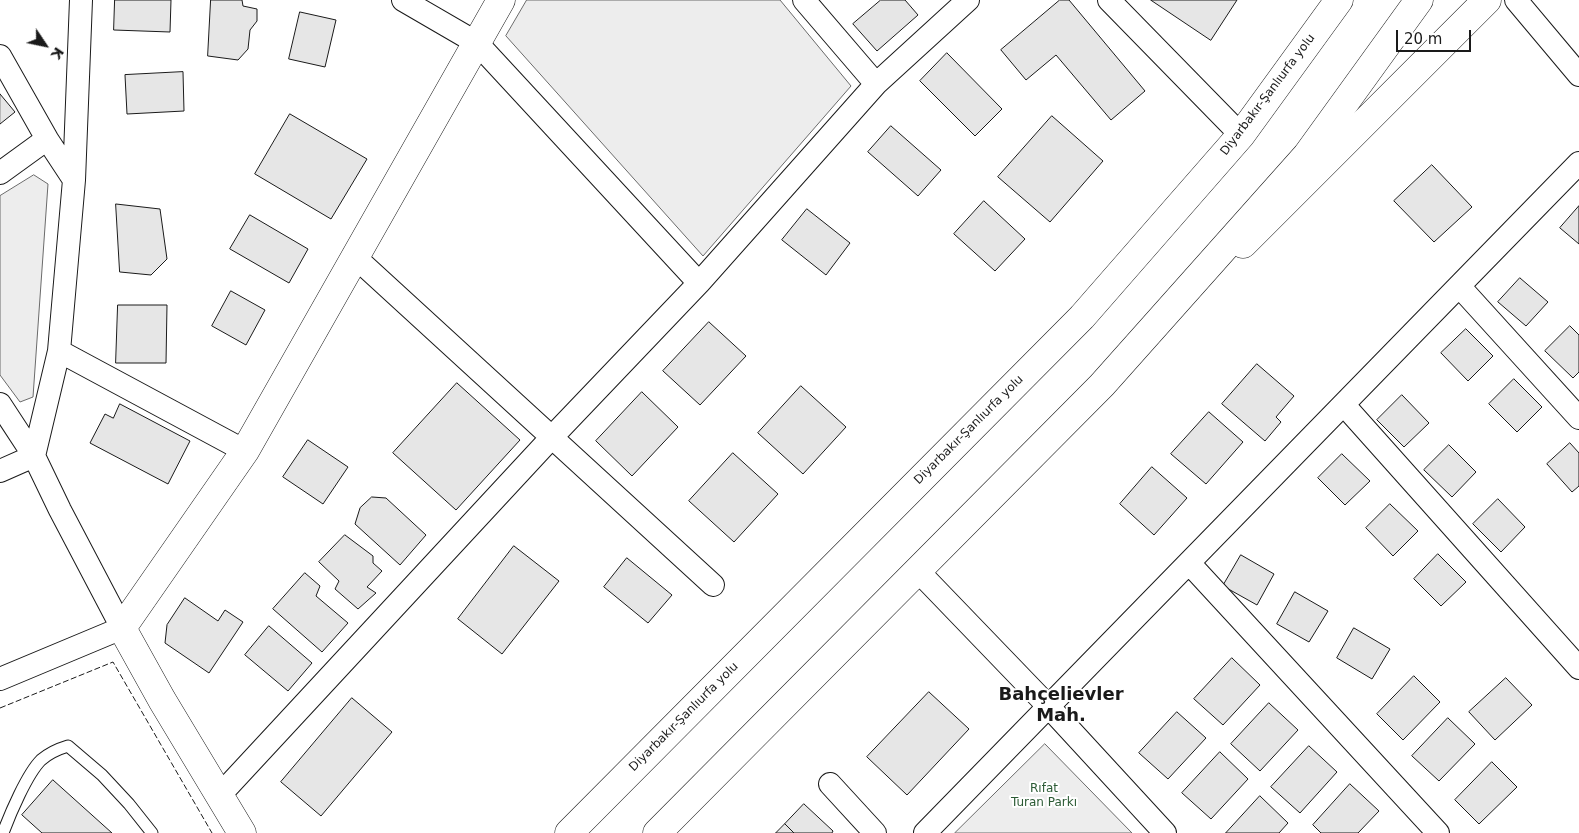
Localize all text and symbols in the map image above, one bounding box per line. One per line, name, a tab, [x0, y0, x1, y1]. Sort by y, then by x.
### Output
north arrow	[20, 20, 70, 70]
scale bar	[1399, 20, 1474, 52]
text: 20 m	[1404, 30, 1442, 48]
street label: Diyarbakır-Şanlıurfa yolu	[1218, 31, 1318, 159]
text: K	[48, 44, 67, 62]
street label: Diyarbakır-Şanlıurfa yolu	[911, 372, 1027, 488]
street label: Diyarbakır-Şanlıurfa yolu	[626, 659, 742, 775]
district label: Bahçelievler Mah.	[998, 684, 1124, 726]
park label: Rıfat Turan Parkı	[1011, 782, 1077, 810]

